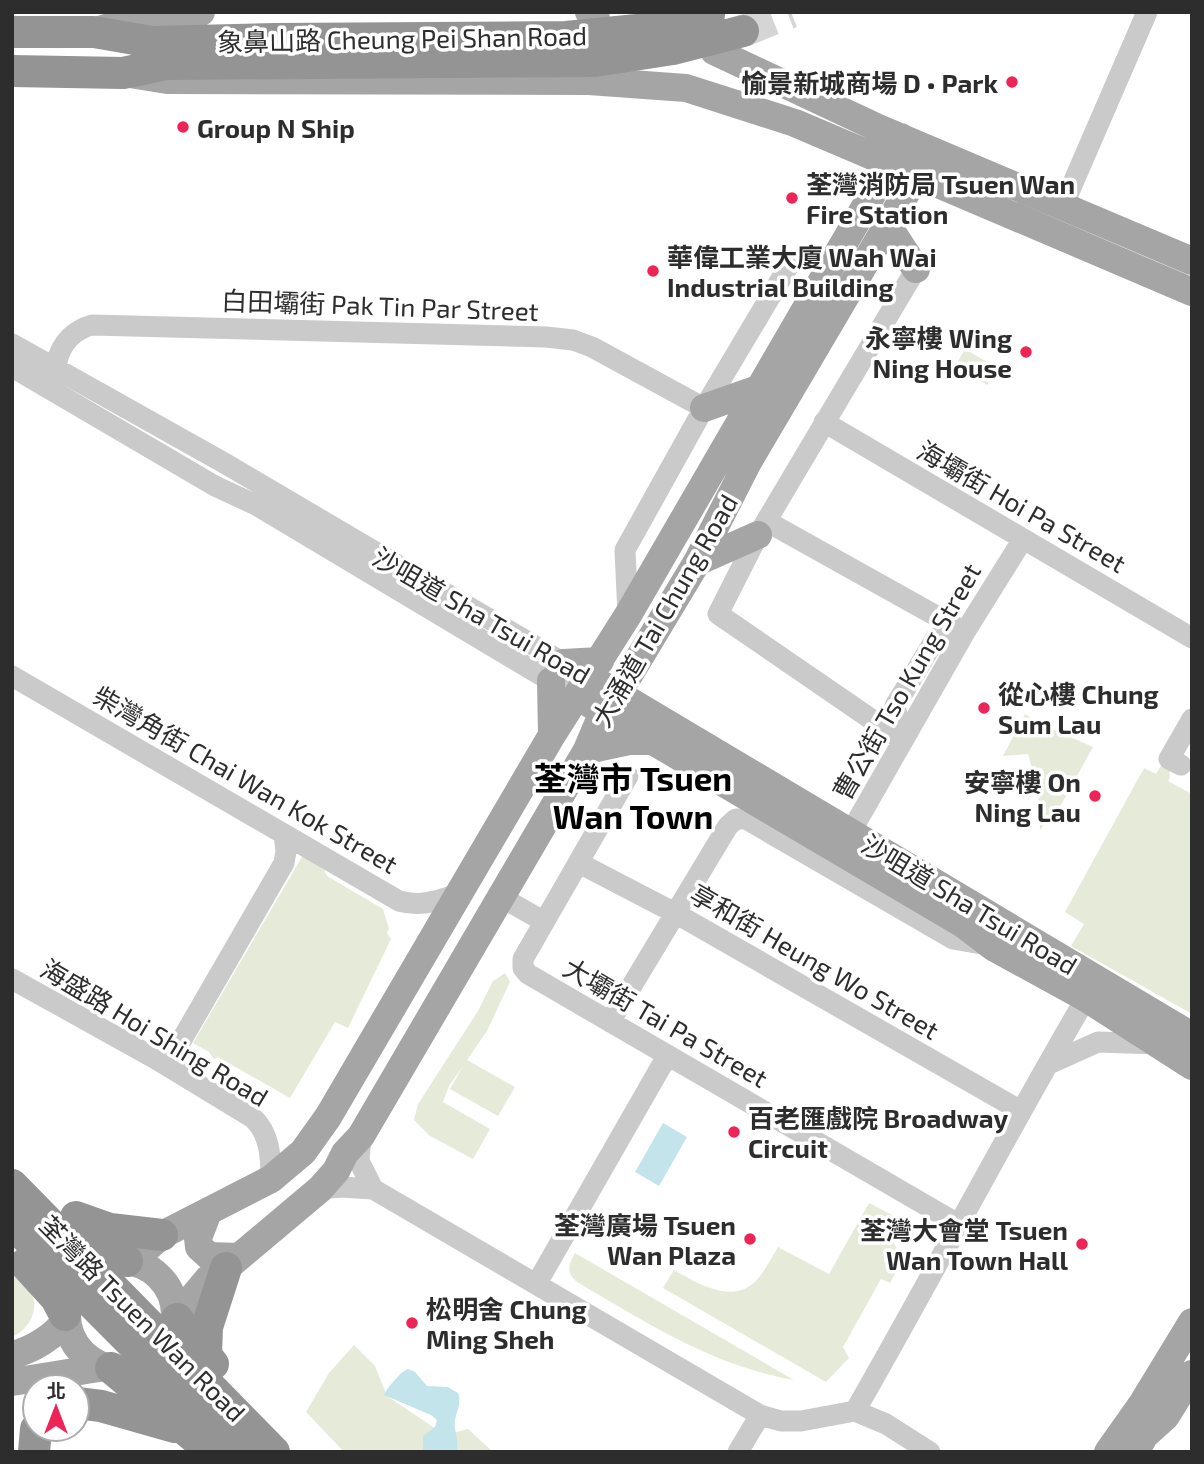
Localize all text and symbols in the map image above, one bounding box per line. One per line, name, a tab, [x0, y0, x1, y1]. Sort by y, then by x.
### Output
street label: 象鼻山路 Cheung Pei Shan Road	[217, 19, 587, 57]
place label: 愉景新城商場 D • Park	[741, 67, 998, 98]
marker: 愉景新城商場 D • Park	[1004, 74, 1020, 90]
place label: Group N Ship	[197, 112, 355, 143]
marker: Group N Ship	[175, 119, 191, 135]
place label: 荃灣消防局 Tsuen Wan Fire Station	[806, 168, 1075, 229]
marker: 荃灣消防局 Tsuen Wan Fire Station	[784, 190, 800, 206]
place label: 華偉工業大廈 Wah Wai Industrial Building	[667, 241, 937, 302]
marker: 華偉工業大廈 Wah Wai Industrial Building	[645, 263, 661, 279]
street label: 白田壩街 Pak Tin Par Street	[221, 284, 539, 326]
place label: 永寧樓 Wing Ning House	[865, 322, 1012, 383]
marker: 永寧樓 Wing Ning House	[1018, 344, 1034, 360]
street label: 海壩街 Hoi Pa Street	[912, 434, 1132, 578]
street label: 大涌道 Tai Chung Road	[585, 488, 743, 732]
street label: 沙咀道 Sha Tsui Road	[368, 540, 596, 690]
street label: 曹公街 Tso Kung Street	[826, 557, 986, 805]
place label: 從心樓 Chung Sum Lau	[998, 678, 1159, 739]
street label: 柴灣角街 Chai Wan Kok Street	[88, 679, 404, 879]
marker: 從心樓 Chung Sum Lau	[976, 700, 992, 716]
district label: 荃灣市 Tsuen Wan Town	[534, 758, 732, 836]
place label: 安寧樓 On Ning Lau	[964, 766, 1081, 827]
marker: 安寧樓 On Ning Lau	[1087, 788, 1103, 804]
street label: 沙咀道 Sha Tsui Road	[857, 827, 1083, 981]
street label: 享和街 Heung Wo Street	[685, 877, 945, 1045]
street label: 大壩街 Tai Pa Street	[558, 951, 774, 1093]
street label: 海盛路 Hoi Shing Road	[36, 952, 274, 1112]
place label: 百老匯戲院 Broadway Circuit	[748, 1102, 1009, 1163]
marker: 百老匯戲院 Broadway Circuit	[726, 1124, 742, 1140]
street label: 荃灣路 Tsuen Wan Road	[34, 1209, 252, 1427]
place label: 荃灣廣場 Tsuen Wan Plaza	[554, 1209, 736, 1270]
place label: 荃灣大會堂 Tsuen Wan Town Hall	[860, 1214, 1068, 1275]
marker: 荃灣廣場 Tsuen Wan Plaza	[742, 1231, 758, 1247]
marker: 荃灣大會堂 Tsuen Wan Town Hall	[1074, 1236, 1090, 1252]
place label: 松明舍 Chung Ming Sheh	[426, 1293, 587, 1354]
marker: 松明舍 Chung Ming Sheh	[404, 1315, 420, 1331]
north arrow	[21, 1373, 91, 1443]
text: 北	[46, 1379, 66, 1402]

